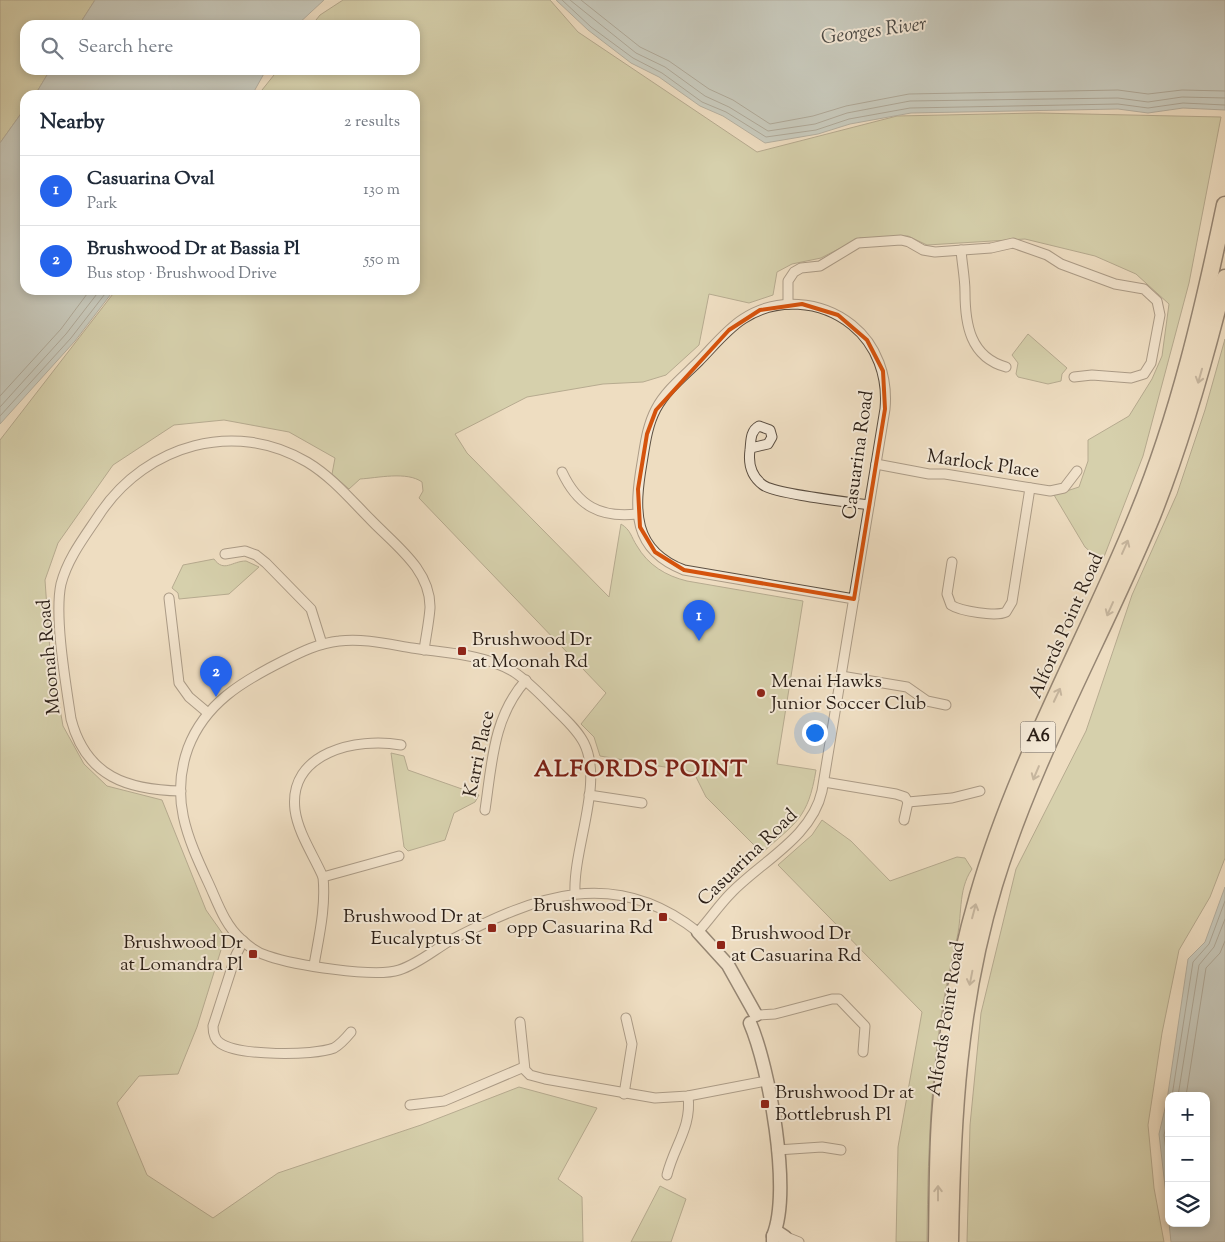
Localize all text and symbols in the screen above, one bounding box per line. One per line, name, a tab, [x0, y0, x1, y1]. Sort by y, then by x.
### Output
water label: Georges River	[819, 10, 929, 54]
search box	[20, 20, 420, 75]
icon: search	[38, 34, 66, 62]
text: Search here	[78, 34, 173, 61]
text: Nearby	[40, 108, 105, 138]
text: 2 results	[344, 111, 400, 134]
text: Casuarina Oval	[87, 166, 214, 193]
text: 1	[53, 179, 59, 202]
text: 130 m	[363, 179, 400, 202]
text: Park	[87, 193, 118, 216]
text: Brushwood Dr at Bassia Pl	[87, 236, 300, 263]
text: 2	[52, 249, 60, 272]
text: 550 m	[364, 249, 400, 272]
text: Bus stop · Brushwood Drive	[87, 263, 277, 286]
one-way arrow	[1194, 368, 1204, 384]
street label: Casuarina Road	[837, 389, 881, 521]
street label: Marlock Place	[925, 444, 1041, 486]
one-way arrow	[1120, 540, 1130, 555]
street label: Alfords Point Road	[1023, 549, 1111, 703]
street label: Moonah Road	[31, 598, 68, 716]
pin: 1	[683, 600, 715, 641]
one-way arrow	[1105, 601, 1115, 616]
place label: Brushwood Dr at Moonah Rd	[472, 627, 592, 676]
marker: Brushwood Dr at Moonah Rd	[456, 645, 468, 657]
pin: 2	[200, 656, 232, 697]
place label: Menai Hawks Junior Soccer Club	[770, 669, 926, 718]
marker: Menai Hawks Junior Soccer Club	[755, 687, 767, 699]
one-way arrow	[1053, 688, 1063, 703]
street label: Karri Place	[458, 708, 502, 800]
your location	[802, 720, 828, 746]
road number: A6	[1020, 722, 1056, 752]
district label: ALFORDS POINT	[534, 753, 748, 787]
one-way arrow	[1030, 765, 1040, 780]
street label: Casuarina Road	[692, 803, 804, 913]
place label: Brushwood Dr opp Casuarina Rd	[507, 893, 653, 942]
place label: Brushwood Dr at Eucalyptus St	[343, 904, 482, 953]
one-way arrow	[970, 904, 979, 920]
marker: Brushwood Dr opp Casuarina Rd	[657, 911, 669, 923]
place label: Brushwood Dr at Casuarina Rd	[731, 921, 861, 970]
marker: Brushwood Dr at Eucalyptus St	[486, 922, 498, 934]
place label: Brushwood Dr at Lomandra Pl	[120, 930, 243, 979]
marker: Brushwood Dr at Casuarina Rd	[715, 939, 727, 951]
street label: Alfords Point Road	[921, 939, 973, 1098]
marker: Brushwood Dr at Lomandra Pl	[247, 948, 259, 960]
one-way arrow	[966, 970, 975, 986]
place label: Brushwood Dr at Bottlebrush Pl	[775, 1080, 914, 1129]
map controls	[1165, 1092, 1210, 1227]
button: +	[1165, 1092, 1210, 1137]
marker: Brushwood Dr at Bottlebrush Pl	[759, 1098, 771, 1110]
button: −	[1165, 1137, 1210, 1182]
button: layers	[1165, 1182, 1210, 1227]
one-way arrow	[933, 1186, 943, 1202]

